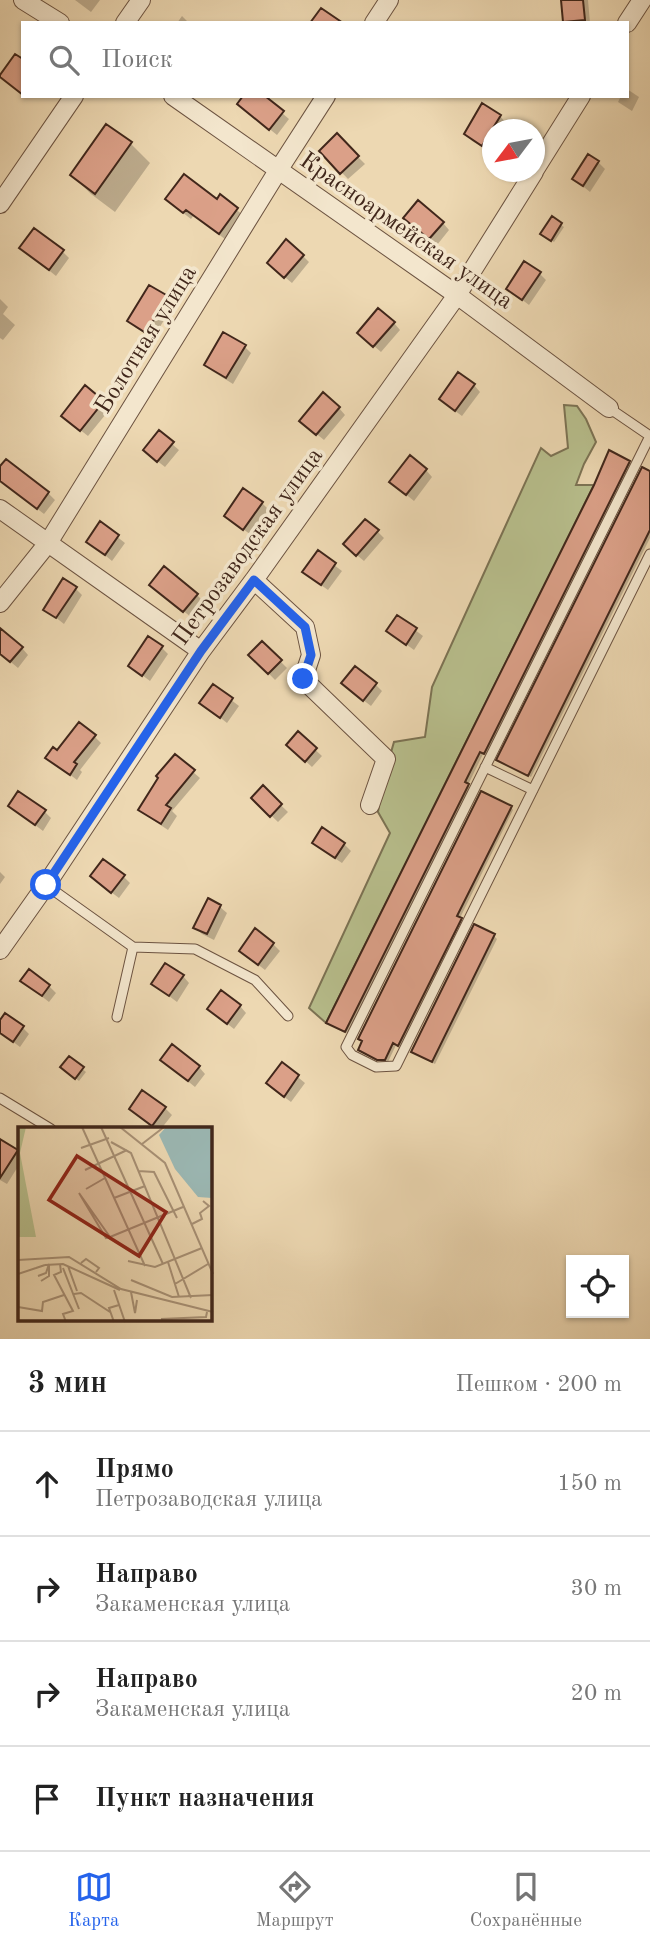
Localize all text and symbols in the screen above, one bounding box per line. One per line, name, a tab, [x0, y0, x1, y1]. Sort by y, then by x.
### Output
search box	[21, 21, 629, 98]
icon: search	[45, 41, 83, 79]
text: Поиск	[101, 47, 173, 73]
north arrow	[482, 119, 545, 182]
street label: Красноармейская улица	[295, 149, 517, 314]
street label: Болотная улица	[92, 262, 202, 418]
street label: Петрозаводская улица	[169, 444, 328, 650]
route end	[287, 663, 318, 694]
route start	[30, 869, 61, 900]
inset map	[18, 1127, 212, 1322]
map controls	[566, 1255, 629, 1318]
button: locate	[566, 1255, 629, 1318]
text: 3 мин	[28, 1369, 107, 1399]
text: Пешком · 200 m	[456, 1373, 622, 1396]
text: Прямо	[95, 1457, 174, 1483]
icon: ahead	[28, 1465, 66, 1503]
text: 150 m	[557, 1472, 622, 1495]
text: Петрозаводская улица	[95, 1488, 322, 1511]
text: Направо	[95, 1562, 198, 1588]
icon: right	[28, 1570, 66, 1608]
text: 30 m	[571, 1577, 622, 1600]
text: Закаменская улица	[95, 1593, 290, 1616]
text: Направо	[95, 1667, 198, 1693]
icon: right	[28, 1675, 66, 1713]
text: 20 m	[571, 1682, 622, 1705]
text: Закаменская улица	[95, 1698, 290, 1721]
icon: arrive	[28, 1780, 66, 1818]
text: Пункт назначения	[95, 1786, 314, 1812]
tab: Карта	[68, 1868, 119, 1933]
tab: Маршрут	[256, 1868, 334, 1933]
tab: Сохранённые	[470, 1868, 582, 1933]

